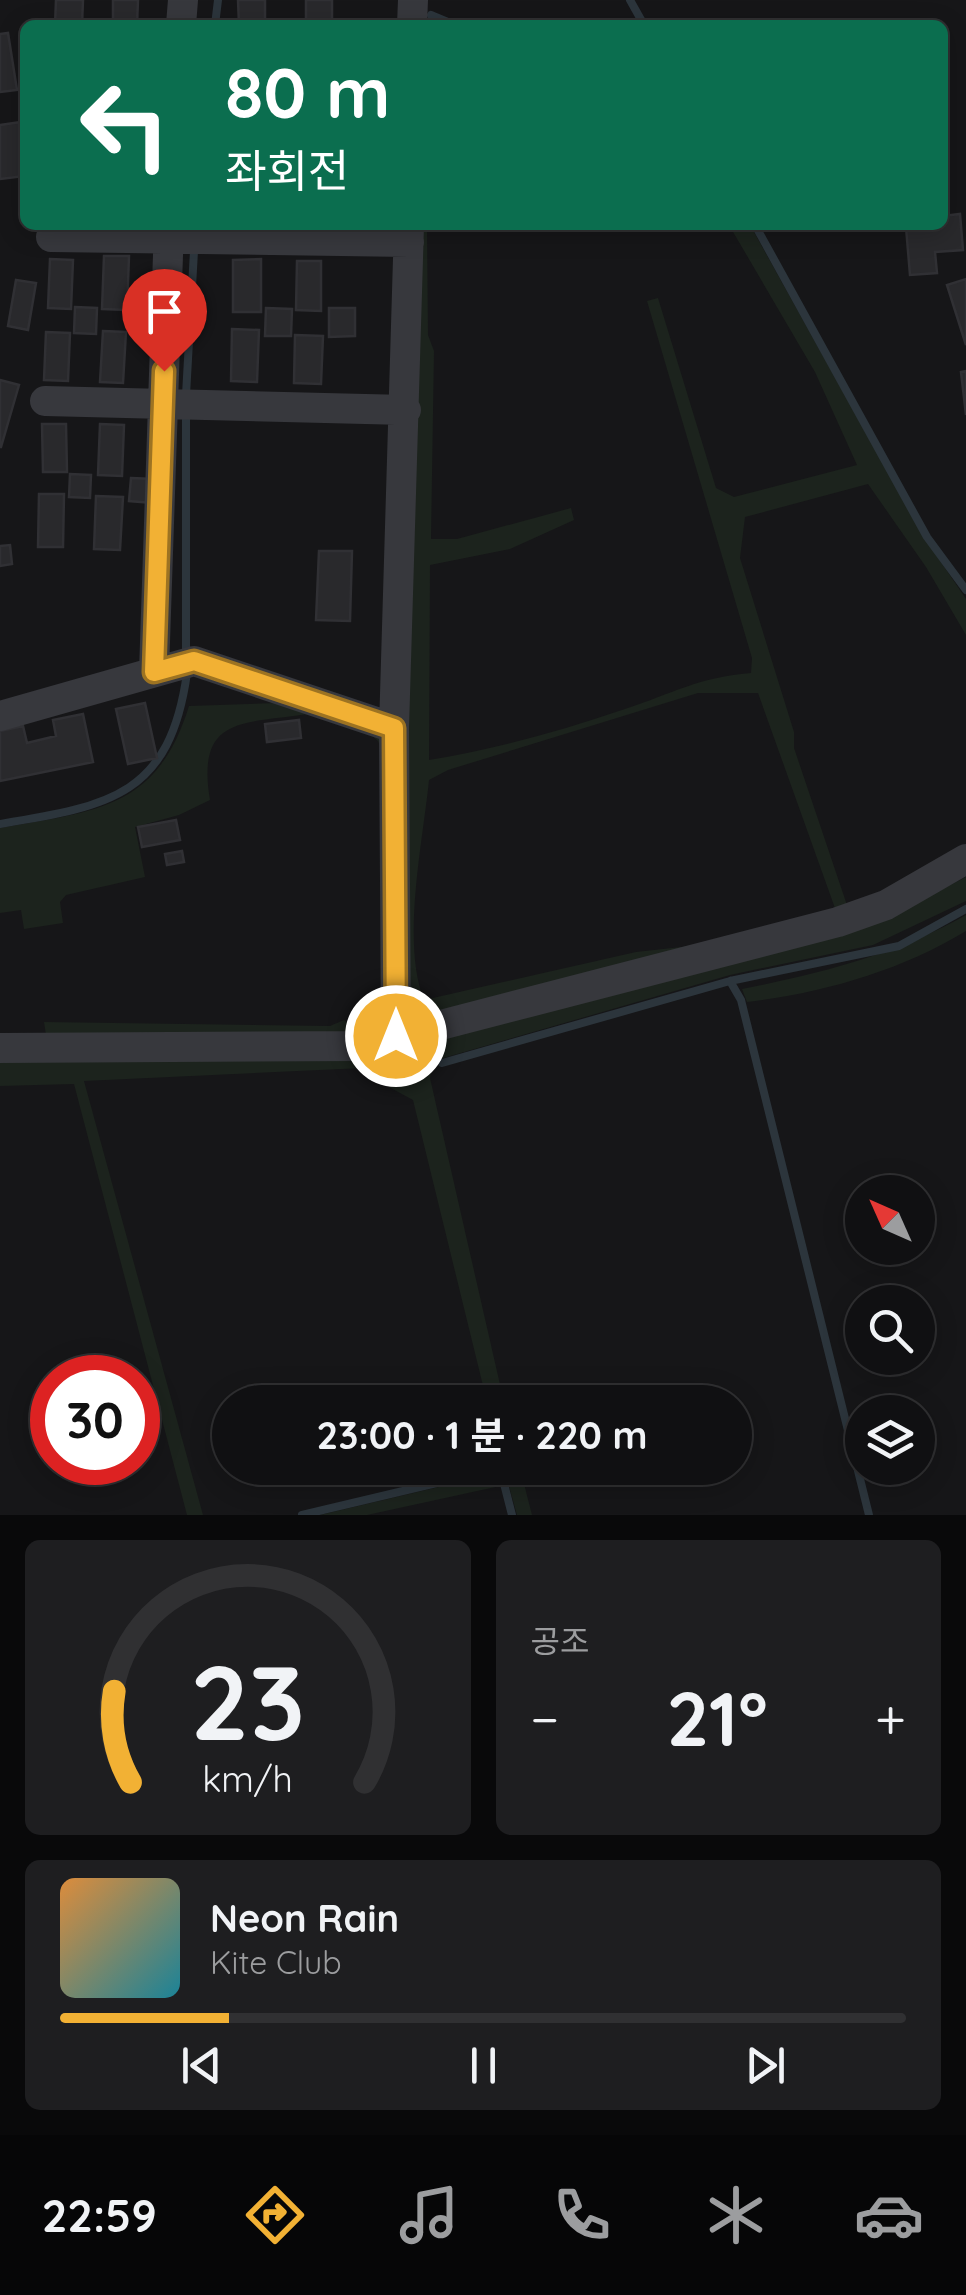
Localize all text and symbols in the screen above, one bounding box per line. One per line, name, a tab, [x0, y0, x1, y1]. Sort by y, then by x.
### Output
text: 80 m	[225, 48, 390, 136]
icon: left	[60, 60, 190, 190]
text: 좌회전	[225, 142, 349, 198]
pin	[122, 269, 207, 372]
icon: arrive	[137, 284, 192, 339]
position arrow	[344, 984, 448, 1088]
north arrow	[845, 1175, 935, 1265]
map controls	[845, 1175, 935, 1485]
button: search	[845, 1285, 935, 1375]
speed limit sign: 30	[30, 1355, 160, 1485]
button: layers	[845, 1395, 935, 1485]
text: 23:00 · 1 분 · 220 m	[316, 1411, 648, 1459]
text: 공조	[531, 1621, 589, 1661]
text: 23	[190, 1636, 305, 1766]
text: 21°	[666, 1671, 768, 1765]
text: −	[531, 1684, 559, 1753]
text: +	[875, 1684, 906, 1753]
text: km/h	[202, 1756, 293, 1801]
text: Neon Rain	[210, 1894, 399, 1942]
text: Kite Club	[210, 1942, 342, 1982]
icon: previous	[174, 2038, 229, 2093]
icon: pause	[456, 2038, 511, 2093]
icon: next	[738, 2038, 793, 2093]
icon: directions	[240, 2180, 310, 2250]
icon: music	[394, 2180, 464, 2250]
icon: phone	[547, 2180, 617, 2250]
icon: climate	[701, 2180, 771, 2250]
icon: car	[854, 2180, 924, 2250]
text: 22:59	[42, 2187, 157, 2243]

